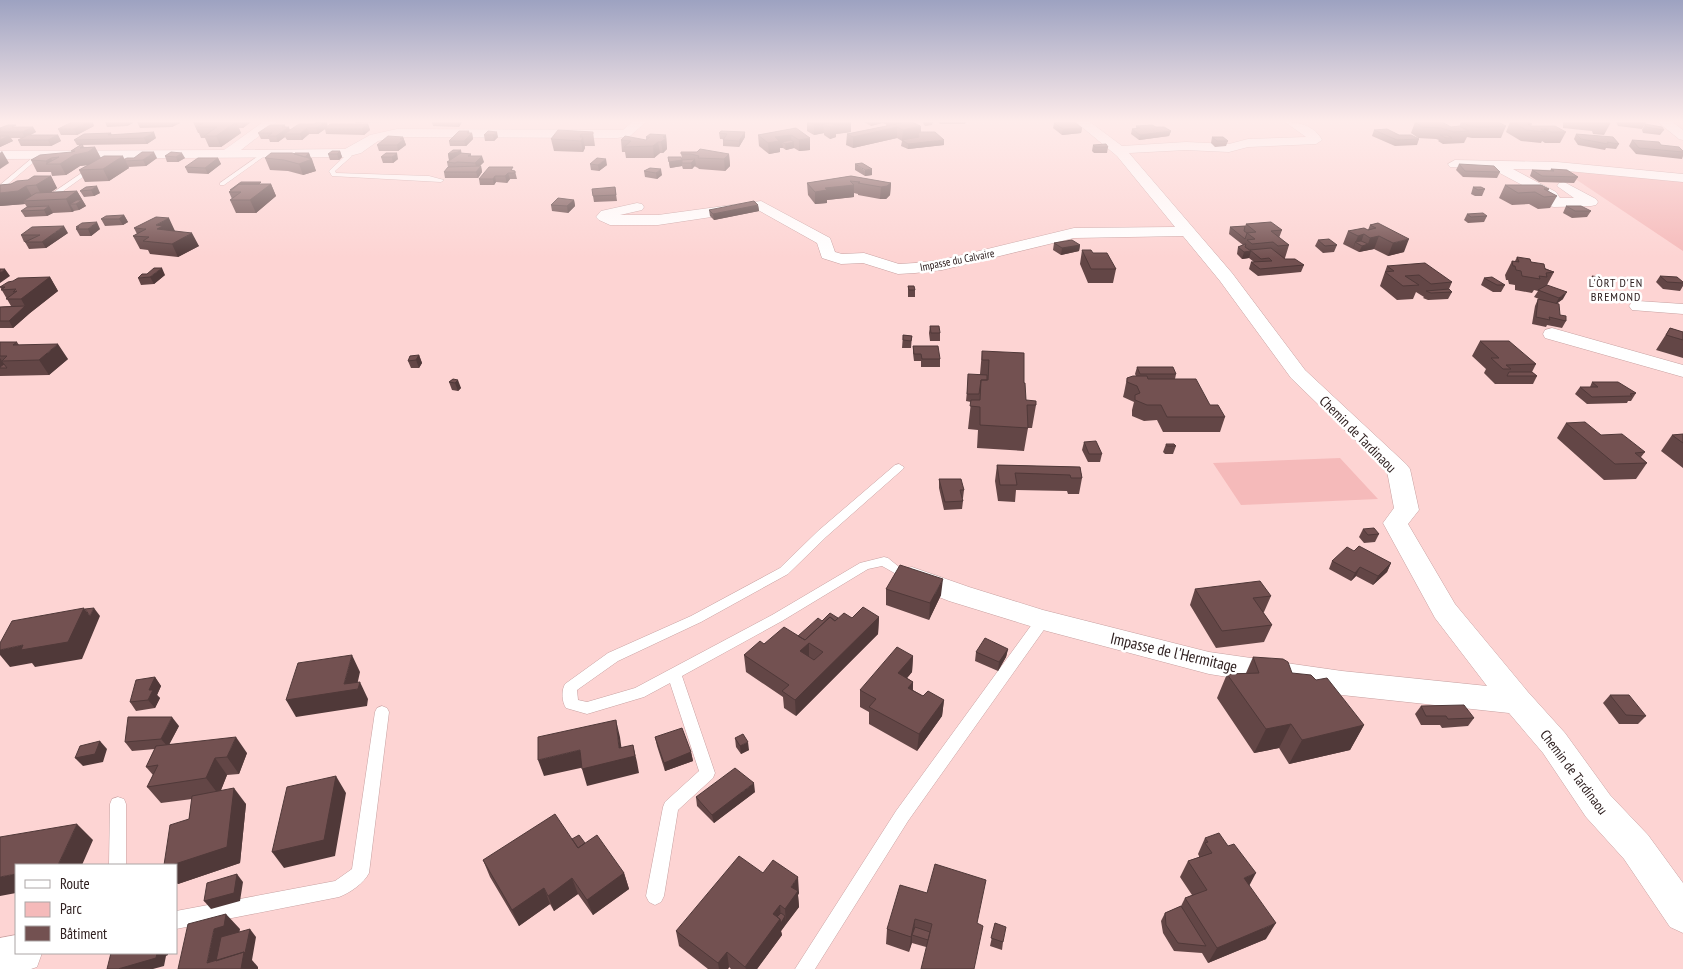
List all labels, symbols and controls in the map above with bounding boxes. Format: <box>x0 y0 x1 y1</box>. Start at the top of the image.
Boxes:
street label: Impasse du Calvaire <box>919 246 996 274</box>
district label: L'ÒRT D'EN BREMOND <box>1589 275 1643 304</box>
street label: Chemin de Tardinaou <box>1316 392 1400 476</box>
street label: Impasse de l'Hermitage <box>1109 628 1239 676</box>
street label: Chemin de Tardinaou <box>1536 726 1612 818</box>
legend <box>15 864 178 954</box>
text: Route <box>60 874 90 893</box>
text: Parc <box>60 899 82 918</box>
text: Bâtiment <box>60 924 107 943</box>

